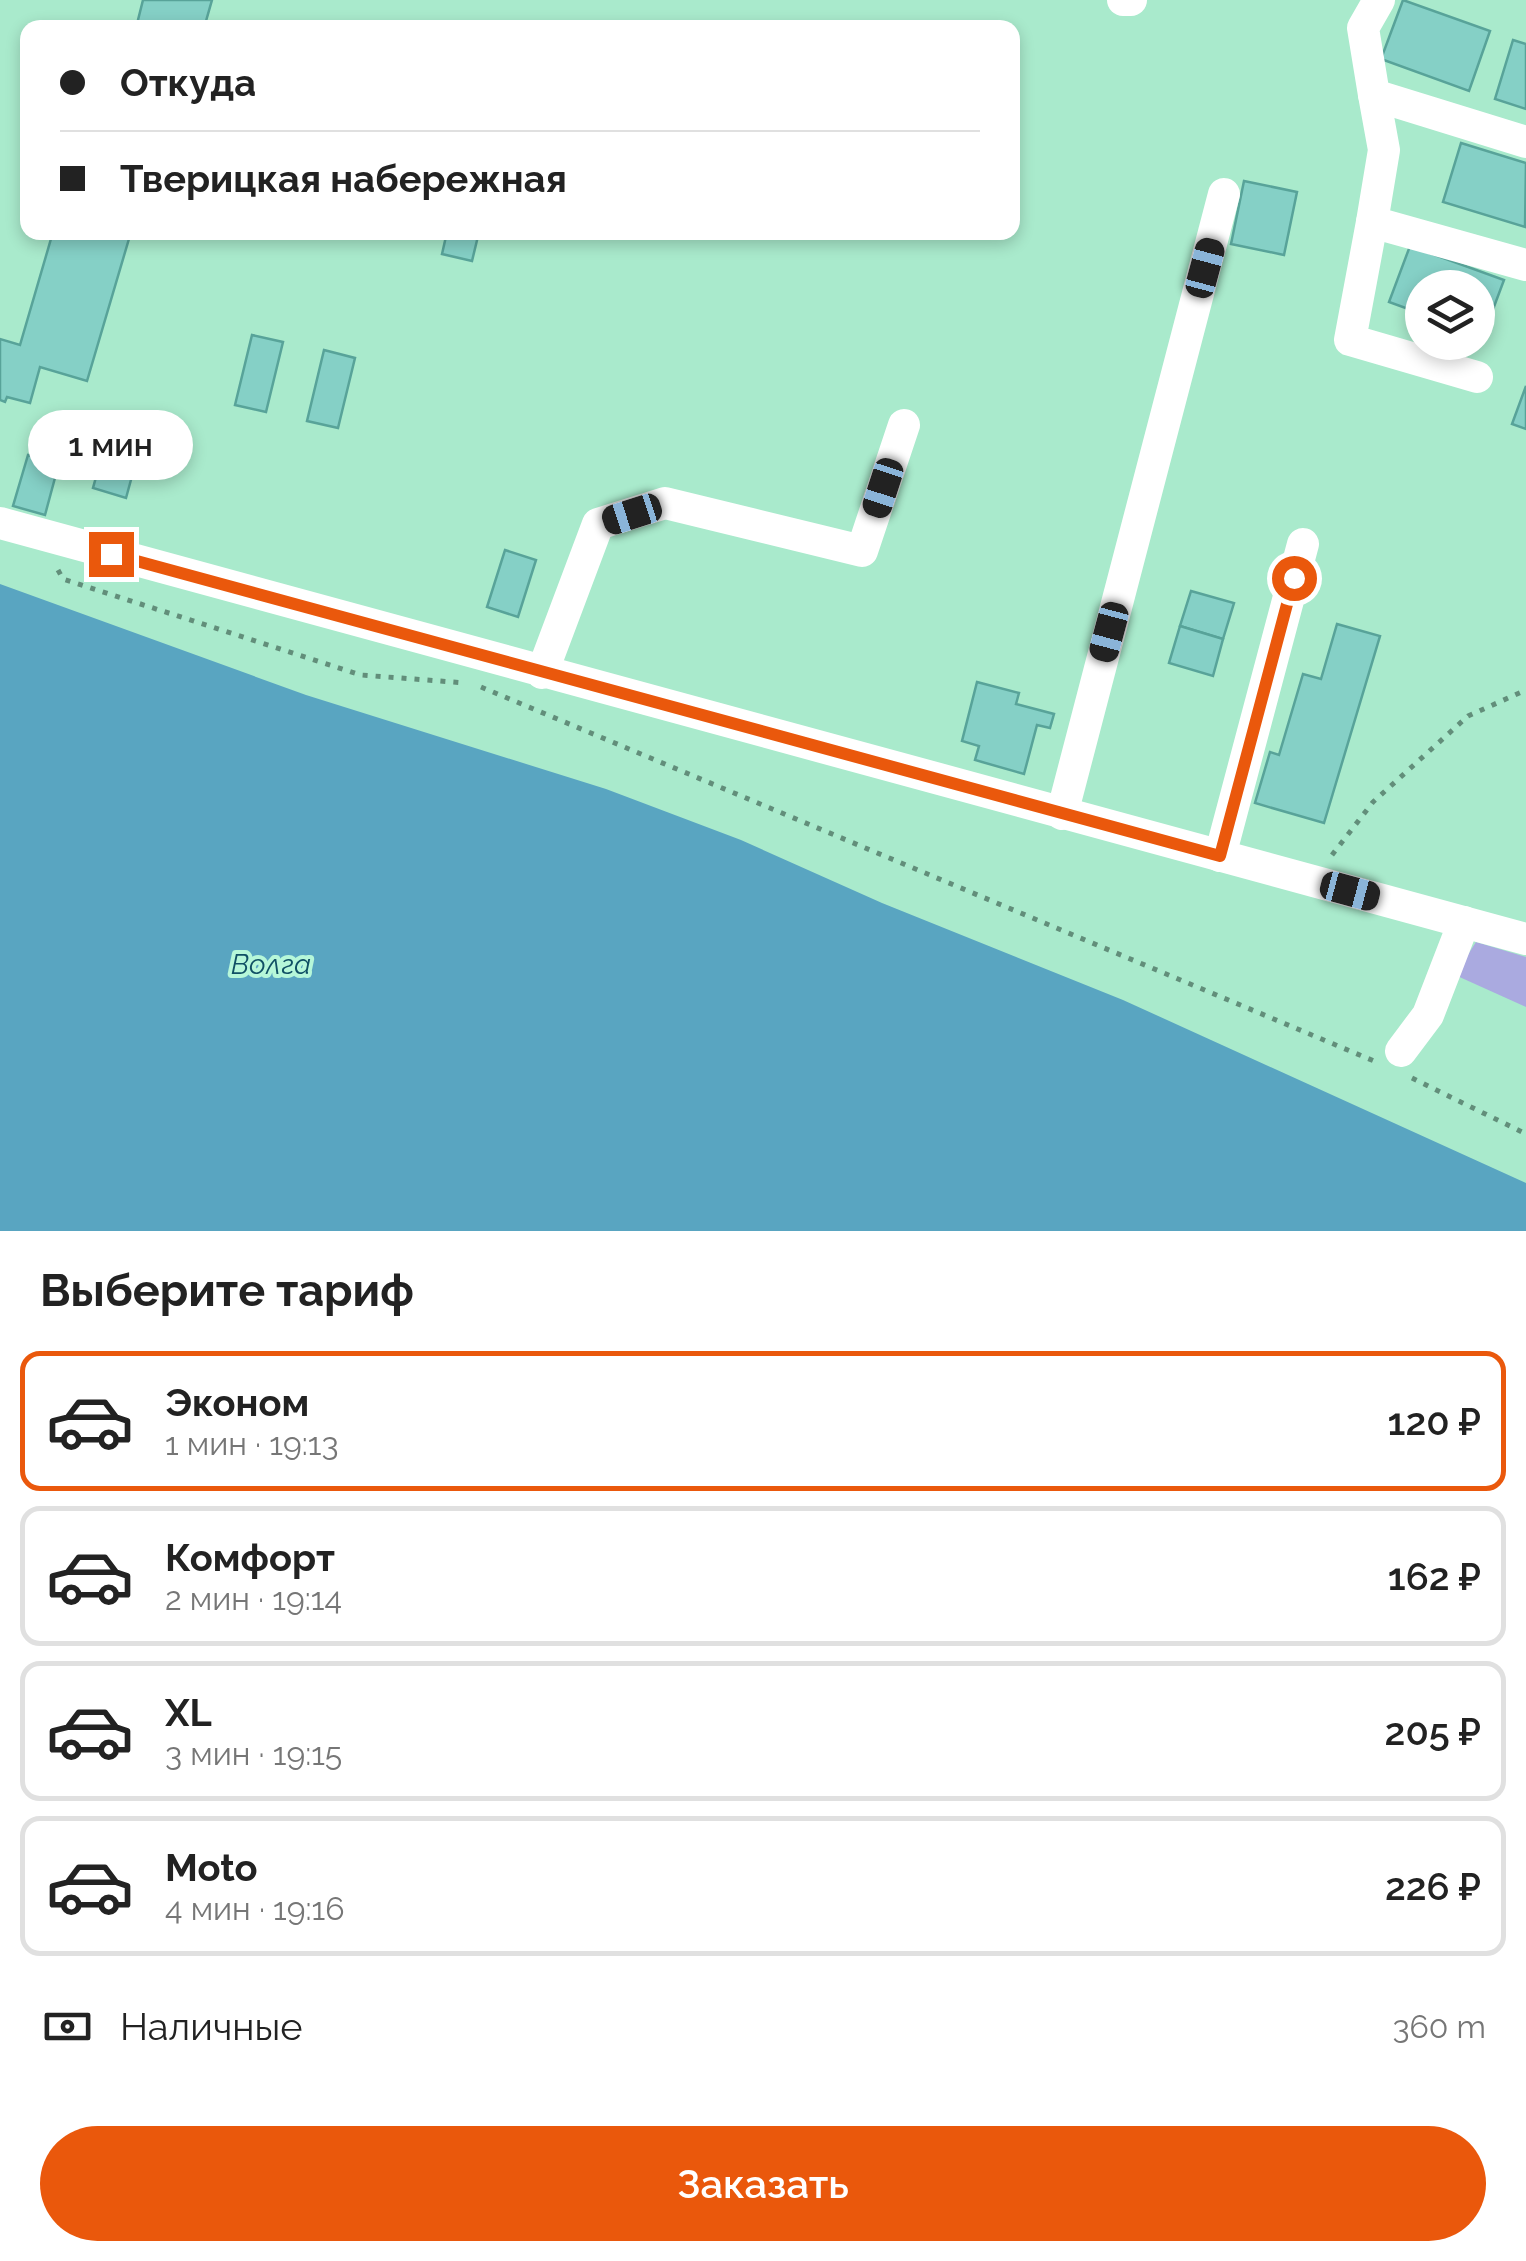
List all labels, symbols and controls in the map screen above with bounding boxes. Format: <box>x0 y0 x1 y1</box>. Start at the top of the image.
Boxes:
text: Откуда <box>120 60 256 105</box>
text: Тверицкая набережная <box>120 156 567 201</box>
car <box>1183 235 1227 301</box>
map controls <box>1405 270 1495 360</box>
button: layers <box>1405 270 1495 360</box>
callout: 1 мин <box>28 409 194 479</box>
text: 1 мин <box>68 426 153 463</box>
car <box>859 455 907 521</box>
car <box>599 490 665 538</box>
route end <box>89 532 134 577</box>
route start <box>1272 556 1317 601</box>
car <box>1087 599 1131 665</box>
car <box>1317 869 1383 913</box>
water label: Волга <box>231 948 311 981</box>
text: Выберите тариф <box>40 1264 414 1317</box>
icon: car <box>45 1376 135 1466</box>
text: Эконом <box>165 1380 309 1425</box>
text: 120 ₽ <box>1388 1399 1481 1444</box>
text: 1 мин · 19:13 <box>165 1425 339 1462</box>
icon: car <box>45 1531 135 1621</box>
text: Комфорт <box>165 1535 335 1580</box>
text: 162 ₽ <box>1388 1554 1481 1599</box>
text: 2 мин · 19:14 <box>165 1580 342 1617</box>
icon: car <box>45 1686 135 1776</box>
text: XL <box>165 1690 212 1735</box>
text: 205 ₽ <box>1385 1709 1481 1754</box>
text: 3 мин · 19:15 <box>165 1735 342 1772</box>
icon: car <box>45 1841 135 1931</box>
text: Moto <box>165 1845 258 1890</box>
text: 226 ₽ <box>1385 1864 1481 1909</box>
text: 4 мин · 19:16 <box>165 1890 345 1927</box>
icon: cash <box>40 1999 95 2054</box>
text: Наличные <box>120 2004 303 2049</box>
text: 360 m <box>1392 2008 1486 2045</box>
button: Заказать <box>40 2126 1486 2241</box>

